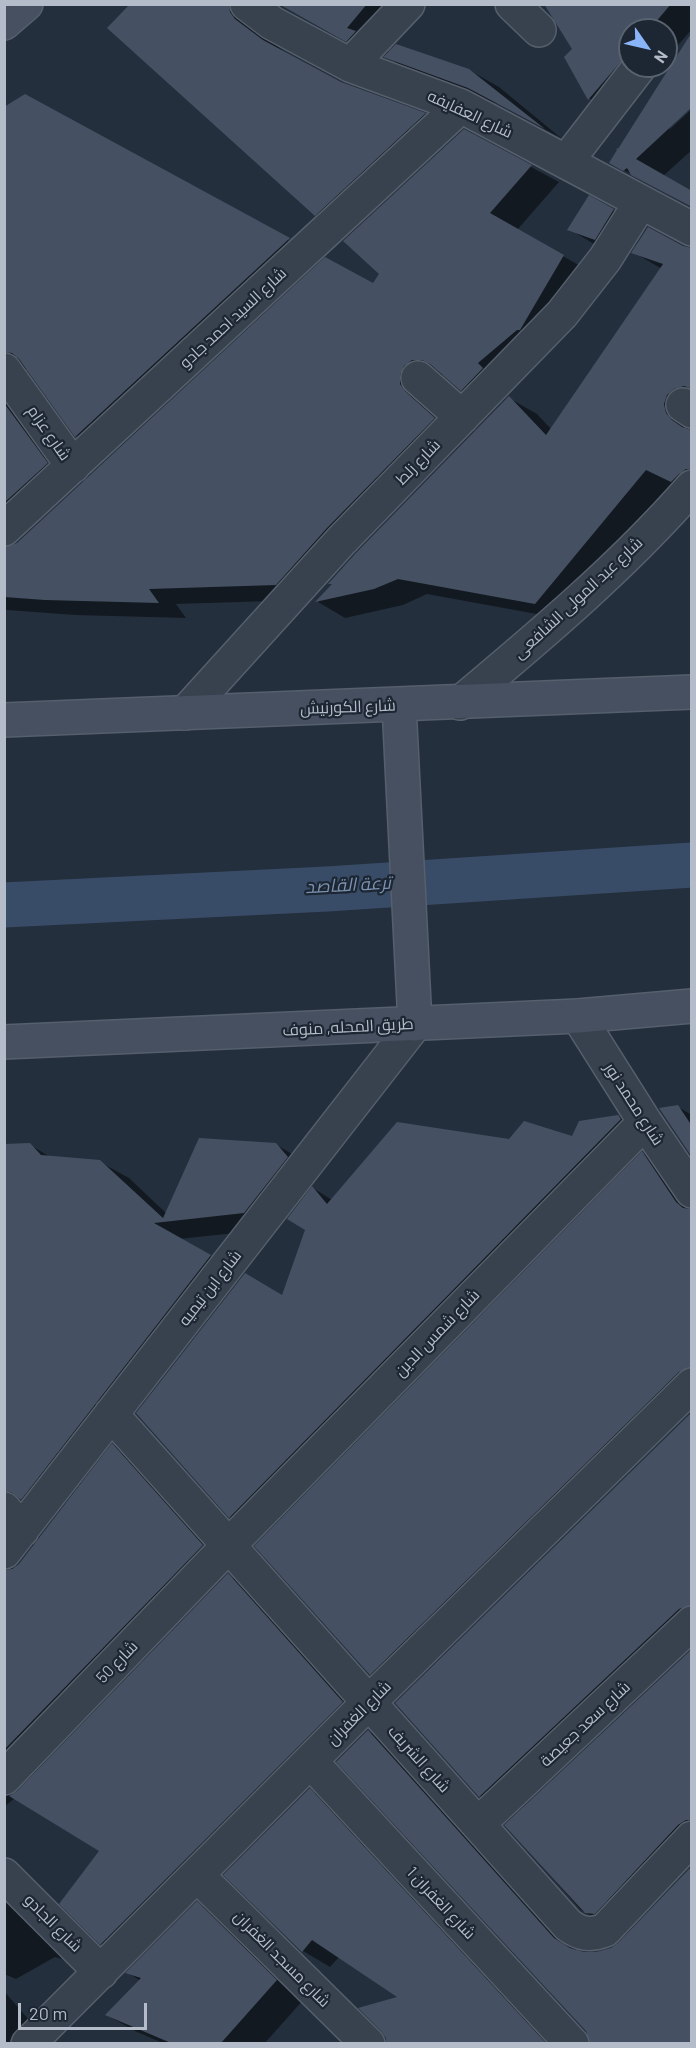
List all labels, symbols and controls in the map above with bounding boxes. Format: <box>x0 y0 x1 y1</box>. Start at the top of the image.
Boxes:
north arrow <box>618 18 678 78</box>
text: N <box>651 47 673 67</box>
street label: شارع العفايفه <box>424 86 516 142</box>
street label: شارع السيد احمد جادو <box>176 264 290 372</box>
street label: شارع عزام <box>23 402 75 464</box>
street label: شارع زلط <box>392 435 444 489</box>
street label: شارع عبد المولى الشافعى <box>509 533 647 663</box>
street label: شارع الكورنيش <box>300 696 396 718</box>
water label: ترعة القاصد <box>305 872 391 898</box>
street label: طريق المحله, منوف <box>282 1014 414 1040</box>
street label: شارع محمد نور <box>600 1059 668 1149</box>
street label: شارع ابن تيميه <box>174 1246 246 1330</box>
street label: شارع شمس الدين <box>390 1285 484 1381</box>
street label: شارع 50 <box>92 1637 142 1687</box>
street label: شارع الغفران <box>323 1677 395 1749</box>
street label: شارع سعد جعيصة <box>536 1677 634 1771</box>
street label: شارع الشريف <box>384 1722 454 1796</box>
street label: شارع الغفران 1 <box>403 1863 479 1943</box>
street label: شارع الجادو <box>20 1890 86 1956</box>
street label: شارع مسجد الغفران <box>230 1907 334 2011</box>
scale bar <box>21 1991 150 2029</box>
text: 20 m <box>29 2002 67 2024</box>

